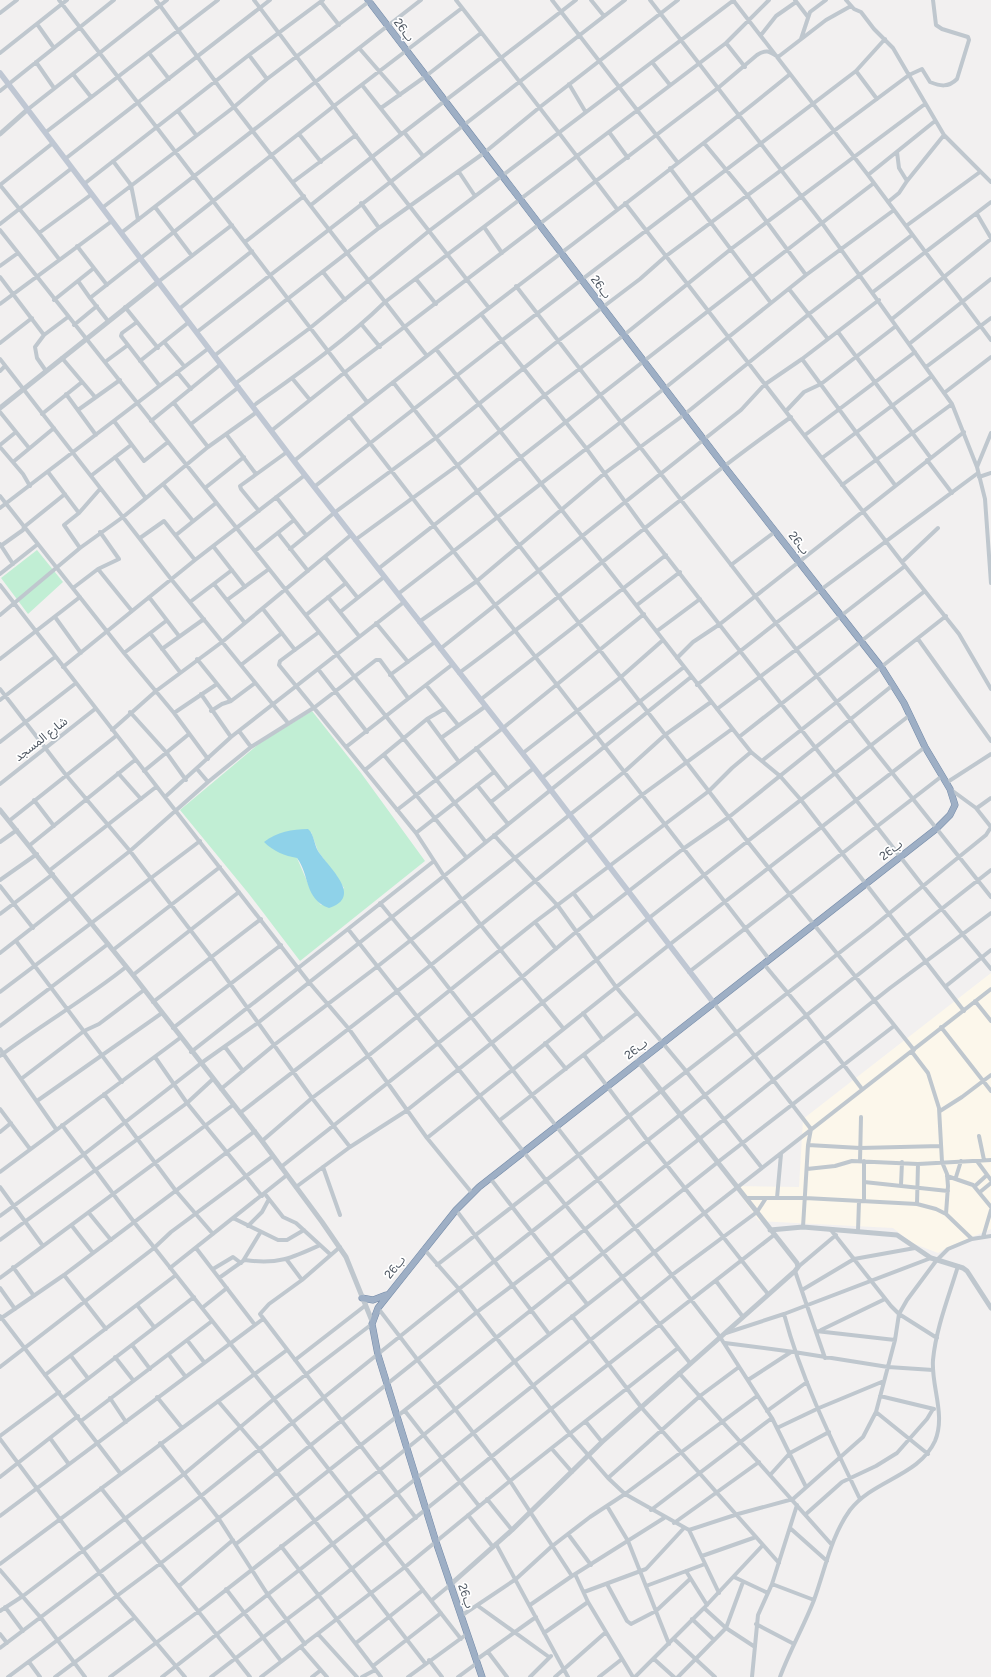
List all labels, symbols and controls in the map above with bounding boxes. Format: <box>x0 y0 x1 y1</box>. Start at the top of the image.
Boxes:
street label: 26ب <box>391 16 417 45</box>
street label: 26ب <box>588 273 614 302</box>
street label: 26ب <box>785 529 812 558</box>
street label: شارع المسجد <box>12 714 72 766</box>
street label: 26ب <box>877 837 906 864</box>
street label: 26ب <box>622 1036 651 1063</box>
street label: 26ب <box>382 1253 409 1281</box>
street label: 26ب <box>455 1582 477 1610</box>

